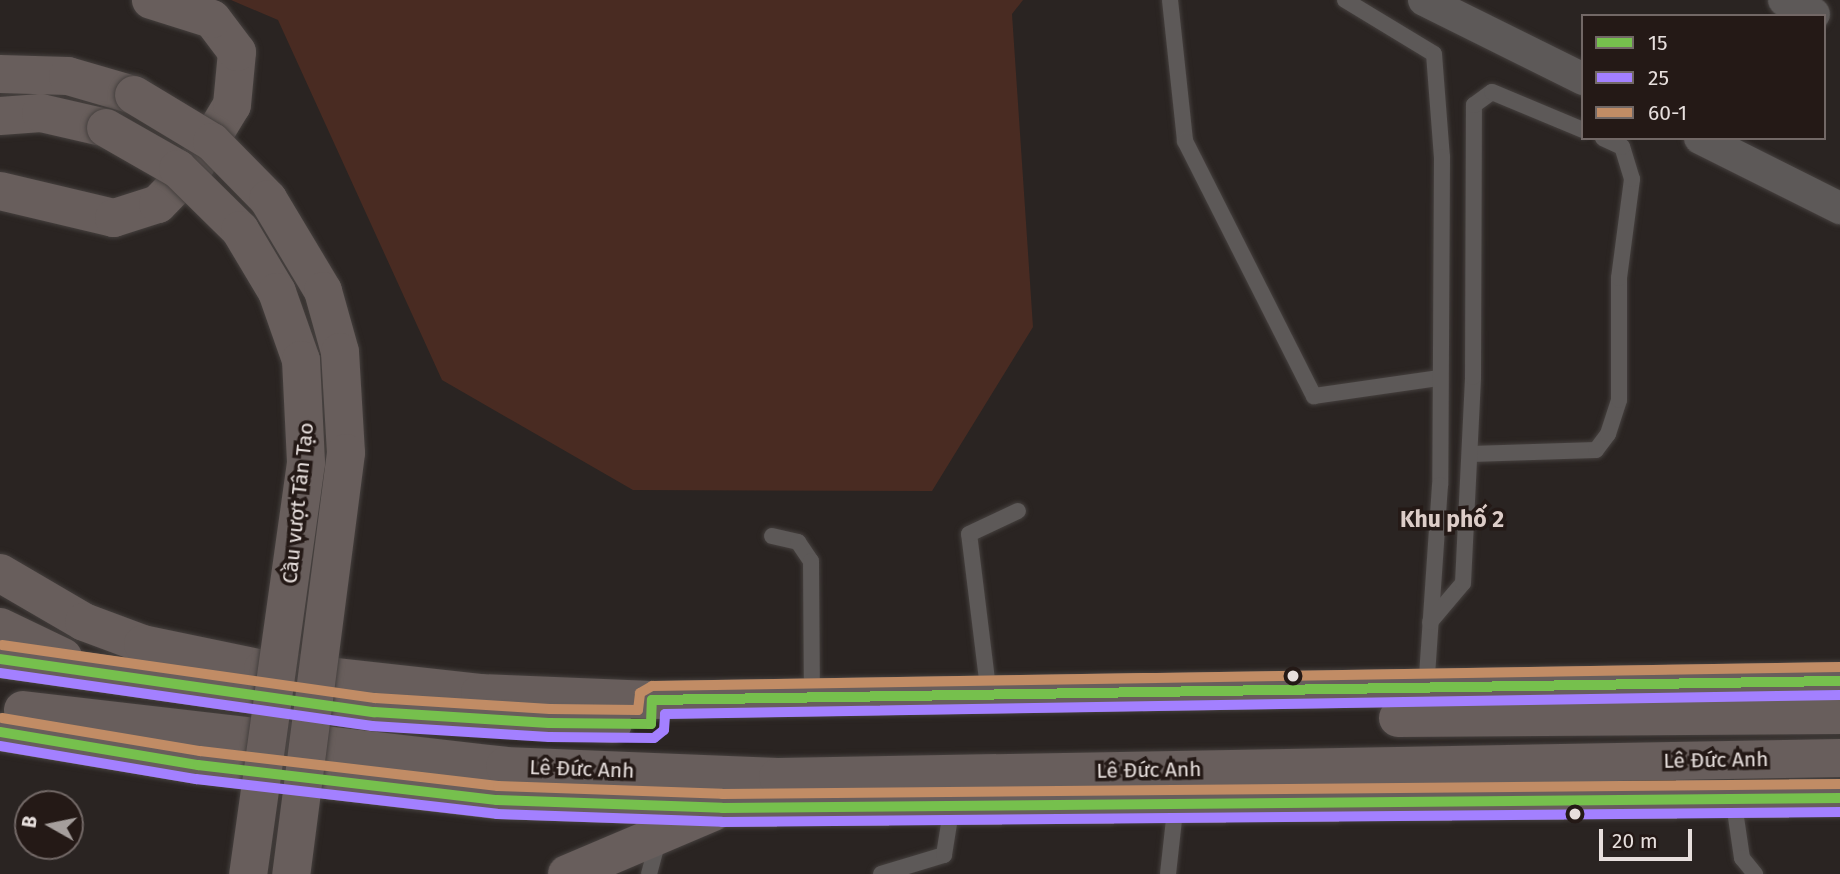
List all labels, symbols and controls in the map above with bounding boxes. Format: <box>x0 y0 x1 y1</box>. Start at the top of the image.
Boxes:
legend <box>1581 14 1826 140</box>
text: 15 <box>1648 30 1668 56</box>
text: 25 <box>1648 65 1669 91</box>
text: 60-1 <box>1648 100 1687 126</box>
street label: Cầu vượt Tân Tạo <box>277 421 319 585</box>
district label: Khu phố 2 <box>1400 505 1504 533</box>
unlabelled marker <box>1286 669 1300 683</box>
street label: Lê Đức Anh <box>1663 746 1769 774</box>
street label: Lê Đức Anh <box>529 755 635 783</box>
street label: Lê Đức Anh <box>1096 756 1202 784</box>
north arrow <box>14 790 84 860</box>
unlabelled marker <box>1568 807 1582 821</box>
text: B <box>17 814 42 830</box>
scale bar <box>1602 814 1695 858</box>
text: 20 m <box>1612 828 1658 854</box>

